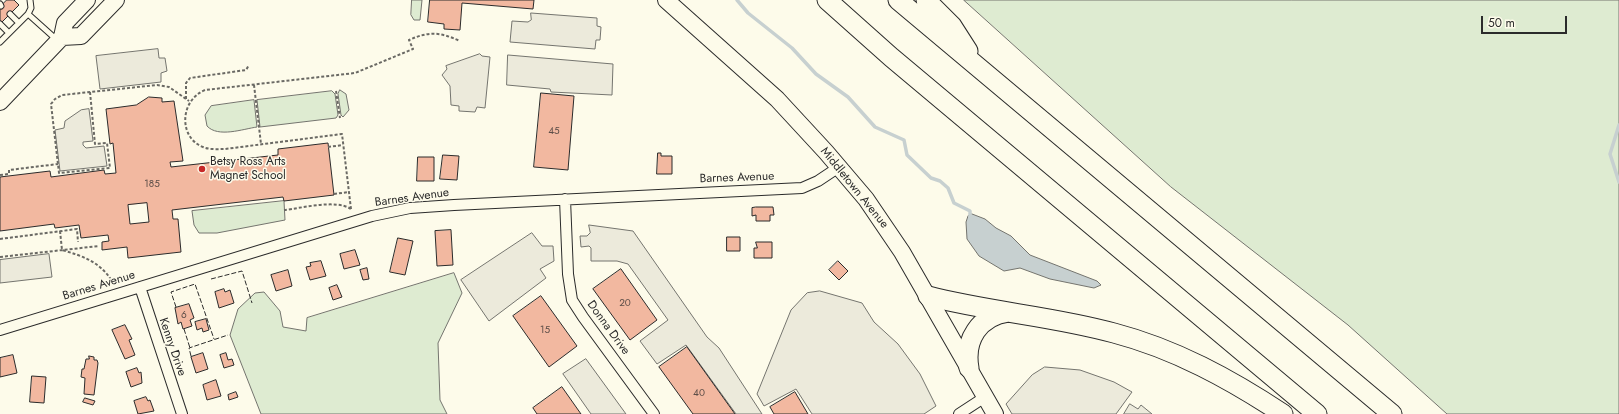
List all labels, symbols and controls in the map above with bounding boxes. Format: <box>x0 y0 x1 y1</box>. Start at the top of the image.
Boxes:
scale bar <box>1483 8 1569 34</box>
text: 50 m <box>1488 14 1515 32</box>
house number: 45 <box>548 126 560 138</box>
street label: Middletown Avenue <box>817 145 891 231</box>
place label: Betsy Ross Arts Magnet School <box>210 155 286 183</box>
marker: Betsy Ross Arts Magnet School <box>197 164 207 174</box>
street label: Barnes Avenue <box>699 169 775 187</box>
house number: 185 <box>144 179 160 191</box>
street label: Barnes Avenue <box>374 186 450 210</box>
street label: Barnes Avenue <box>61 268 137 304</box>
street label: Donna Drive <box>584 298 632 358</box>
house number: 20 <box>619 298 631 310</box>
house number: 6 <box>181 310 187 322</box>
street label: Kenny Drive <box>155 316 189 378</box>
house number: 15 <box>540 325 550 337</box>
house number: 40 <box>693 388 705 400</box>

